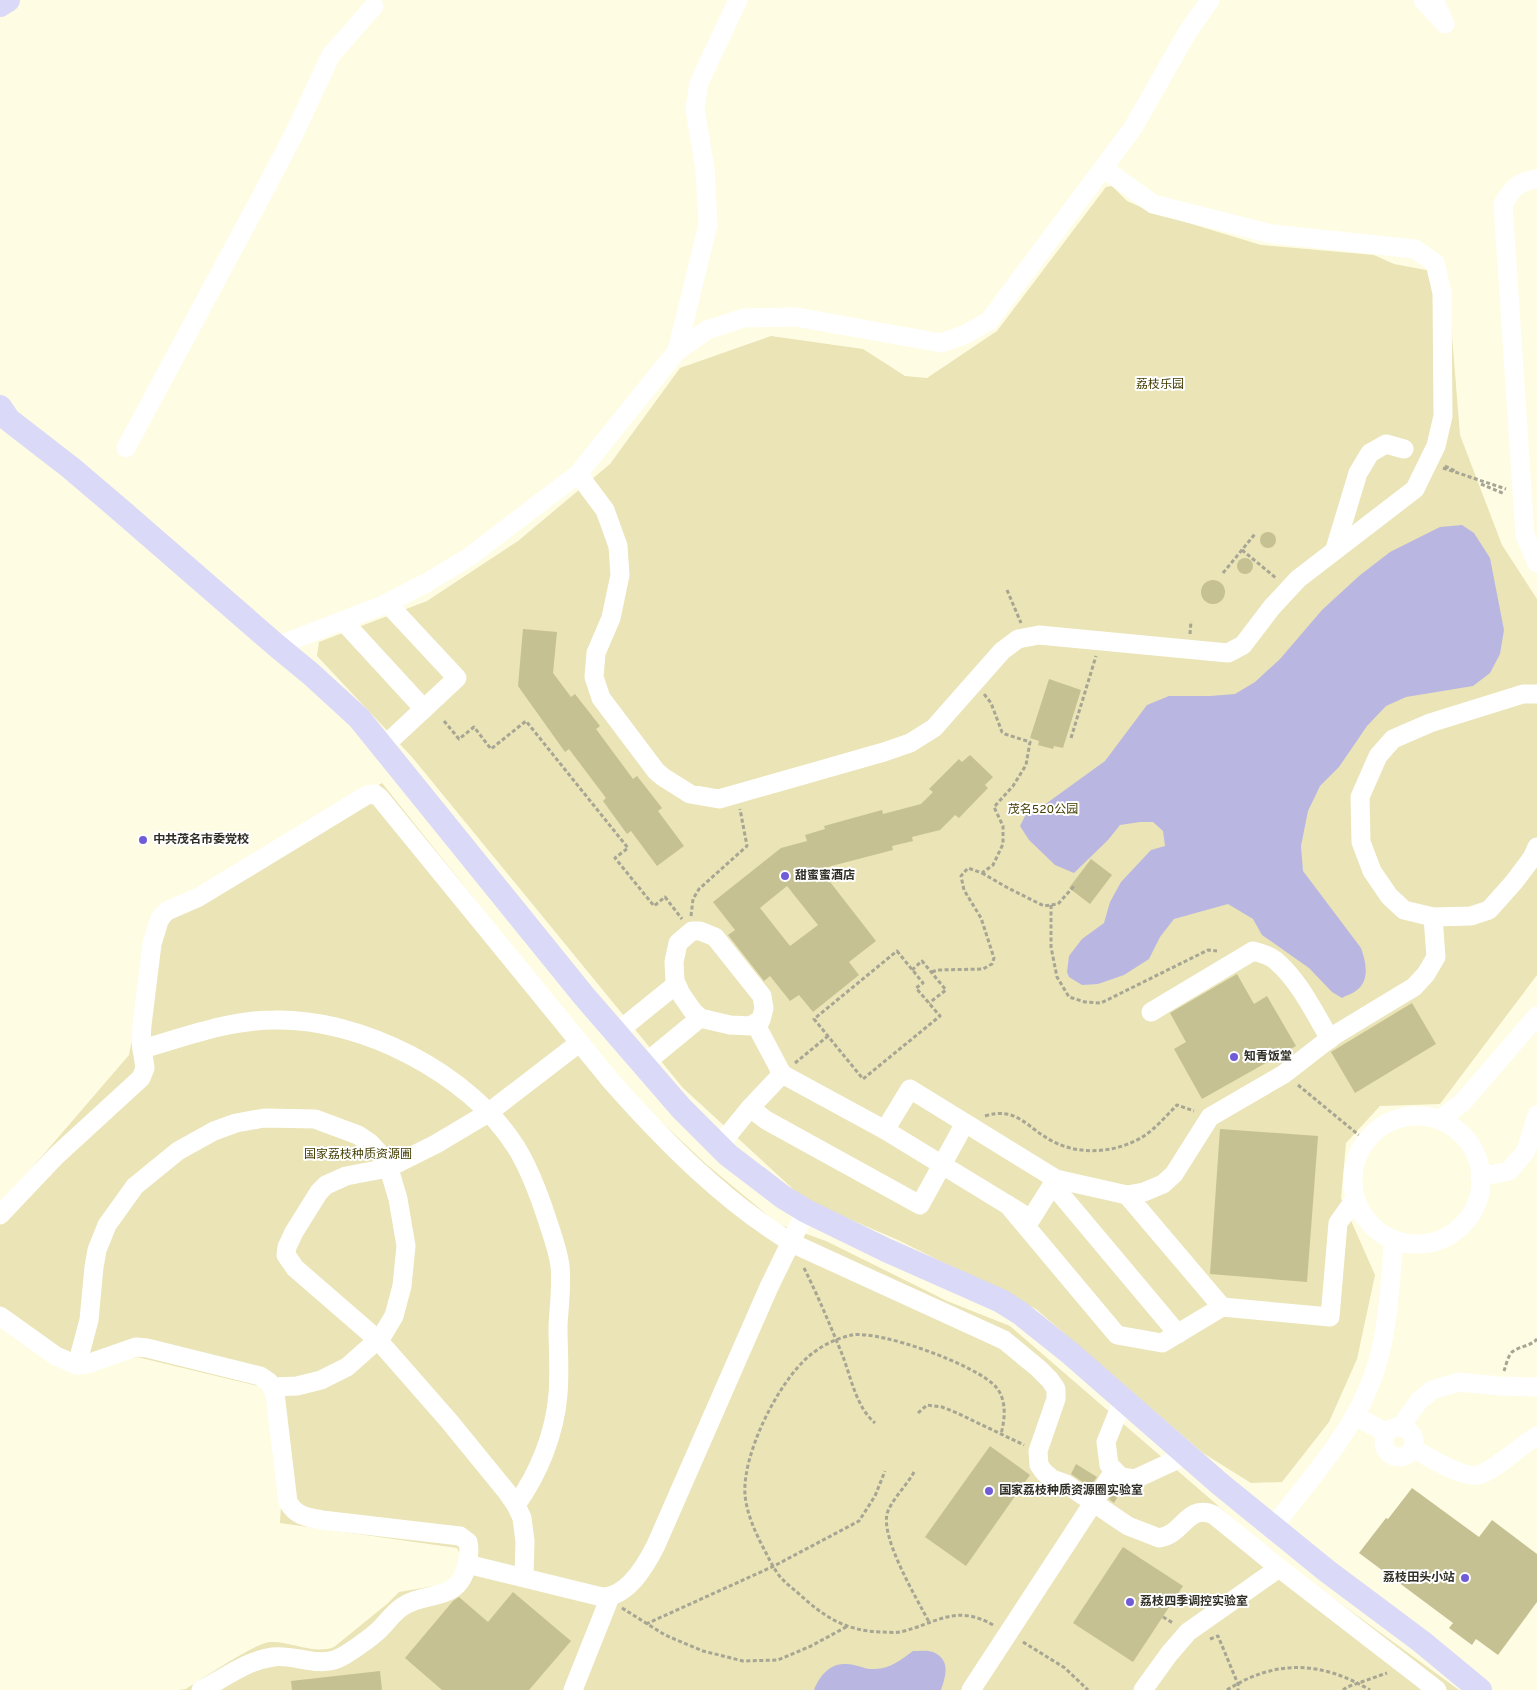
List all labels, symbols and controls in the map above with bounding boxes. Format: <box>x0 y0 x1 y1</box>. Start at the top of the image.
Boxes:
park label: 荔枝乐园 <box>1136 377 1184 393</box>
park label: 茂名520公园 <box>1008 802 1078 818</box>
place label: 中共茂名市委党校 <box>153 832 249 848</box>
marker: 中共茂名市委党校 <box>137 834 149 846</box>
place label: 甜蜜蜜酒店 <box>795 868 855 884</box>
marker: 甜蜜蜜酒店 <box>779 870 791 882</box>
place label: 知青饭堂 <box>1244 1049 1292 1065</box>
marker: 知青饭堂 <box>1228 1051 1240 1063</box>
park label: 国家荔枝种质资源圃 <box>304 1147 412 1163</box>
place label: 国家荔枝种质资源圈实验室 <box>999 1483 1143 1499</box>
marker: 国家荔枝种质资源圈实验室 <box>983 1485 995 1497</box>
place label: 荔枝田头小站 <box>1383 1570 1455 1586</box>
marker: 荔枝田头小站 <box>1459 1572 1471 1584</box>
place label: 荔枝四季调控实验室 <box>1140 1594 1248 1610</box>
marker: 荔枝四季调控实验室 <box>1124 1596 1136 1608</box>

